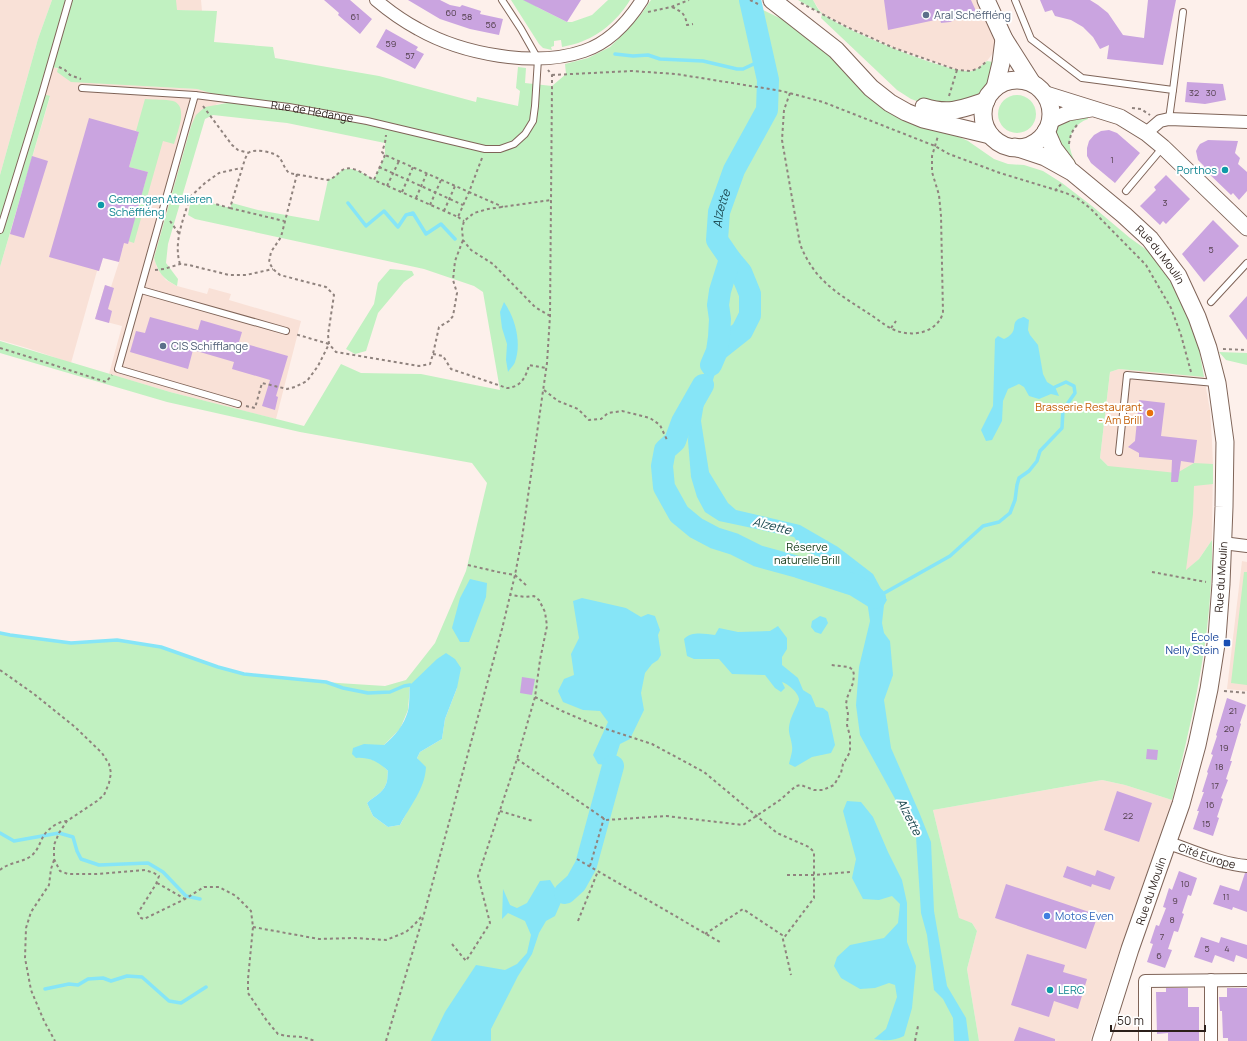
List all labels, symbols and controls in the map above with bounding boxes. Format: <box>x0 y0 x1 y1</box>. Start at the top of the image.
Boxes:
house number: 60 <box>445 6 457 19</box>
place label: Aral Schëffléng <box>934 7 1011 22</box>
house number: 61 <box>351 10 359 23</box>
house number: 58 <box>462 10 472 23</box>
marker: Aral Schëffléng <box>921 10 931 20</box>
house number: 56 <box>486 18 497 31</box>
house number: 59 <box>386 37 396 50</box>
house number: 57 <box>405 49 415 62</box>
house number: 32 <box>1189 86 1199 99</box>
house number: 30 <box>1206 86 1216 99</box>
street label: Rue de Hédange <box>270 97 355 126</box>
house number: 1 <box>1110 153 1114 166</box>
place label: Porthos <box>1177 162 1217 177</box>
marker: Porthos <box>1220 165 1230 175</box>
water label: Alzette <box>709 186 735 228</box>
place label: Gemengen Atelieren Schëffléng <box>109 191 212 219</box>
house number: 3 <box>1163 196 1168 209</box>
marker: Gemengen Atelieren Schëffléng <box>96 200 106 210</box>
street label: Rue du Moulin <box>1133 222 1189 286</box>
house number: 5 <box>1208 243 1214 256</box>
place label: CIS Schifflange <box>171 338 249 353</box>
marker: CIS Schifflange <box>158 341 168 351</box>
place label: Brasserie Restaurant - Am Brill <box>1035 399 1142 427</box>
marker: Brasserie Restaurant - Am Brill <box>1145 408 1155 418</box>
water label: Alzette <box>751 513 794 539</box>
park label: Réserve naturelle Brill <box>774 539 840 567</box>
street label: Rue du Moulin <box>1211 541 1230 613</box>
place label: École Nelly Stein <box>1165 629 1220 657</box>
marker: École Nelly Stein <box>1222 638 1232 648</box>
house number: 21 <box>1229 704 1237 717</box>
house number: 20 <box>1224 722 1234 735</box>
house number: 19 <box>1219 741 1229 754</box>
house number: 18 <box>1215 760 1223 773</box>
house number: 17 <box>1211 779 1219 792</box>
water label: Alzette <box>893 795 926 839</box>
house number: 16 <box>1205 798 1215 811</box>
house number: 22 <box>1123 809 1133 822</box>
house number: 15 <box>1202 817 1210 830</box>
street label: Cité Europe <box>1176 839 1238 872</box>
street label: Rue du Moulin <box>1132 855 1169 927</box>
house number: 10 <box>1181 877 1190 890</box>
house number: 11 <box>1222 890 1230 903</box>
house number: 9 <box>1172 894 1178 907</box>
place label: Motos Even <box>1055 908 1114 923</box>
marker: Motos Even <box>1042 911 1052 921</box>
house number: 8 <box>1169 913 1175 926</box>
house number: 7 <box>1160 930 1165 943</box>
house number: 5 <box>1204 942 1210 955</box>
house number: 4 <box>1224 942 1230 955</box>
house number: 6 <box>1156 949 1162 962</box>
place label: LERC <box>1058 982 1085 997</box>
marker: LERC <box>1045 985 1055 995</box>
scale bar <box>1111 1007 1205 1033</box>
text: 50 m <box>1117 1012 1144 1029</box>

